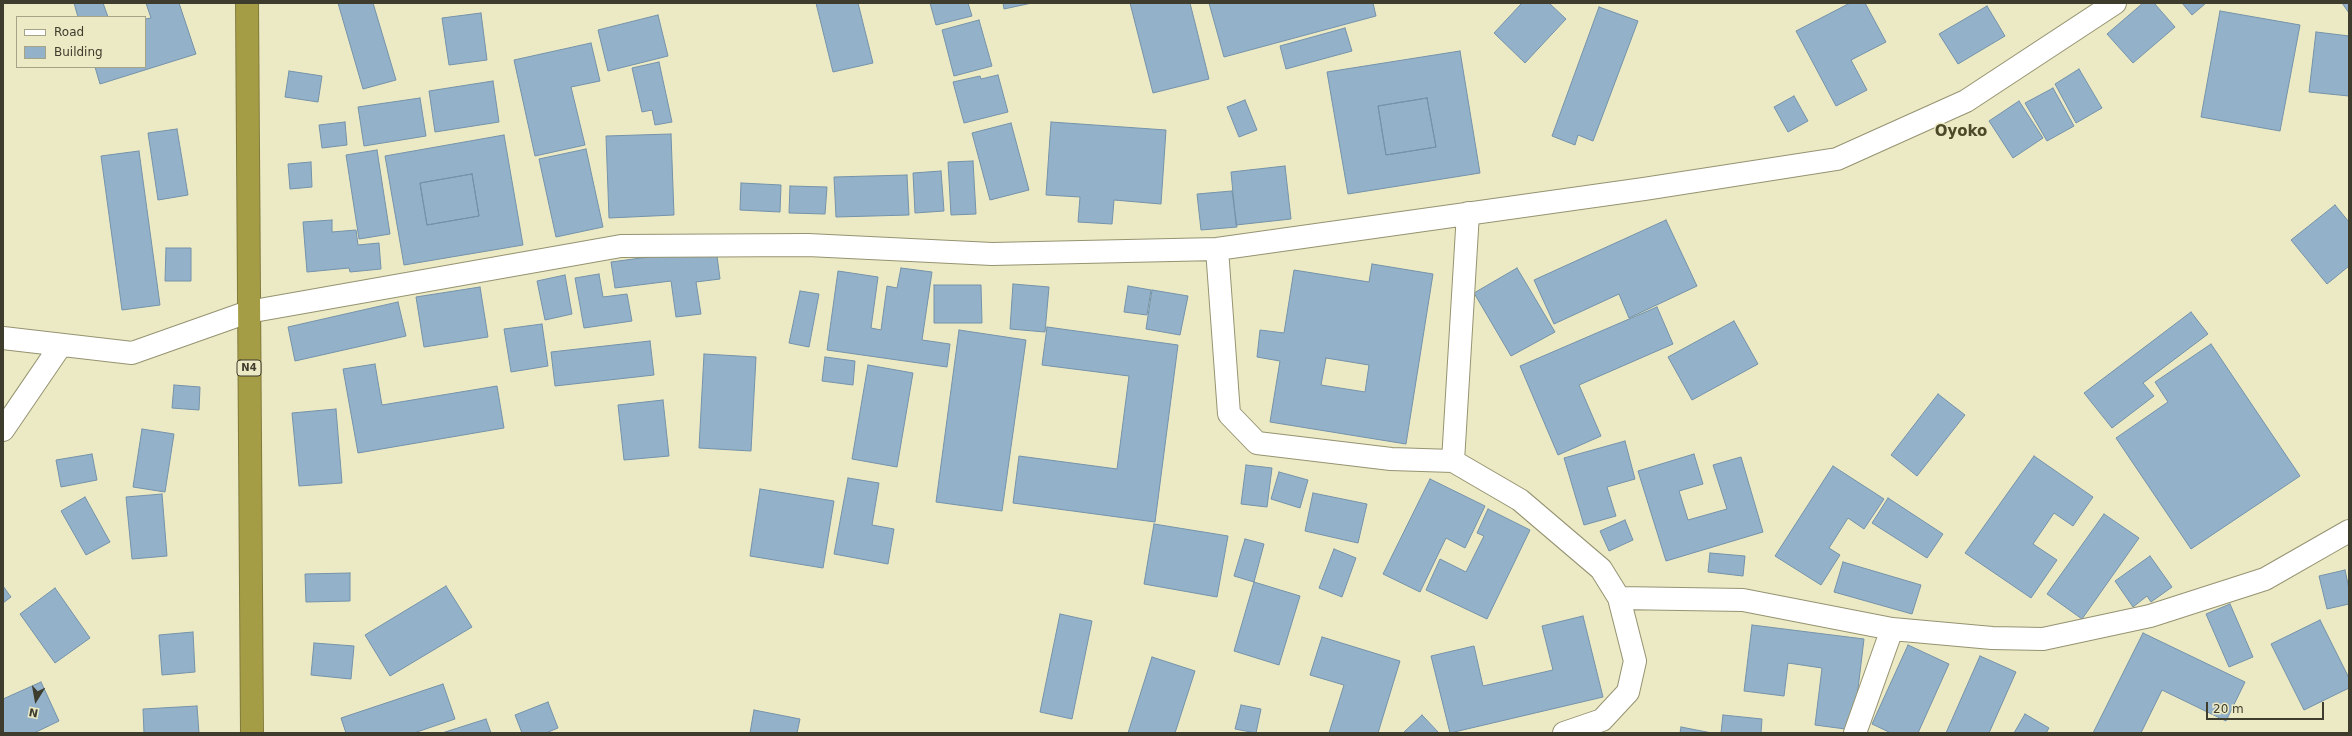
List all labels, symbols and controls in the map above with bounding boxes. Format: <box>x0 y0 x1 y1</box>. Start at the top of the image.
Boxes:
legend <box>16 16 146 68</box>
text: Road <box>54 25 84 39</box>
text: Building <box>54 45 103 59</box>
district label: Oyoko <box>1935 123 1987 141</box>
road number: N4 <box>237 360 261 376</box>
north arrow <box>16 680 56 720</box>
scale bar <box>2208 694 2326 720</box>
text: 20 m <box>2213 702 2244 716</box>
text: N <box>28 705 39 720</box>

